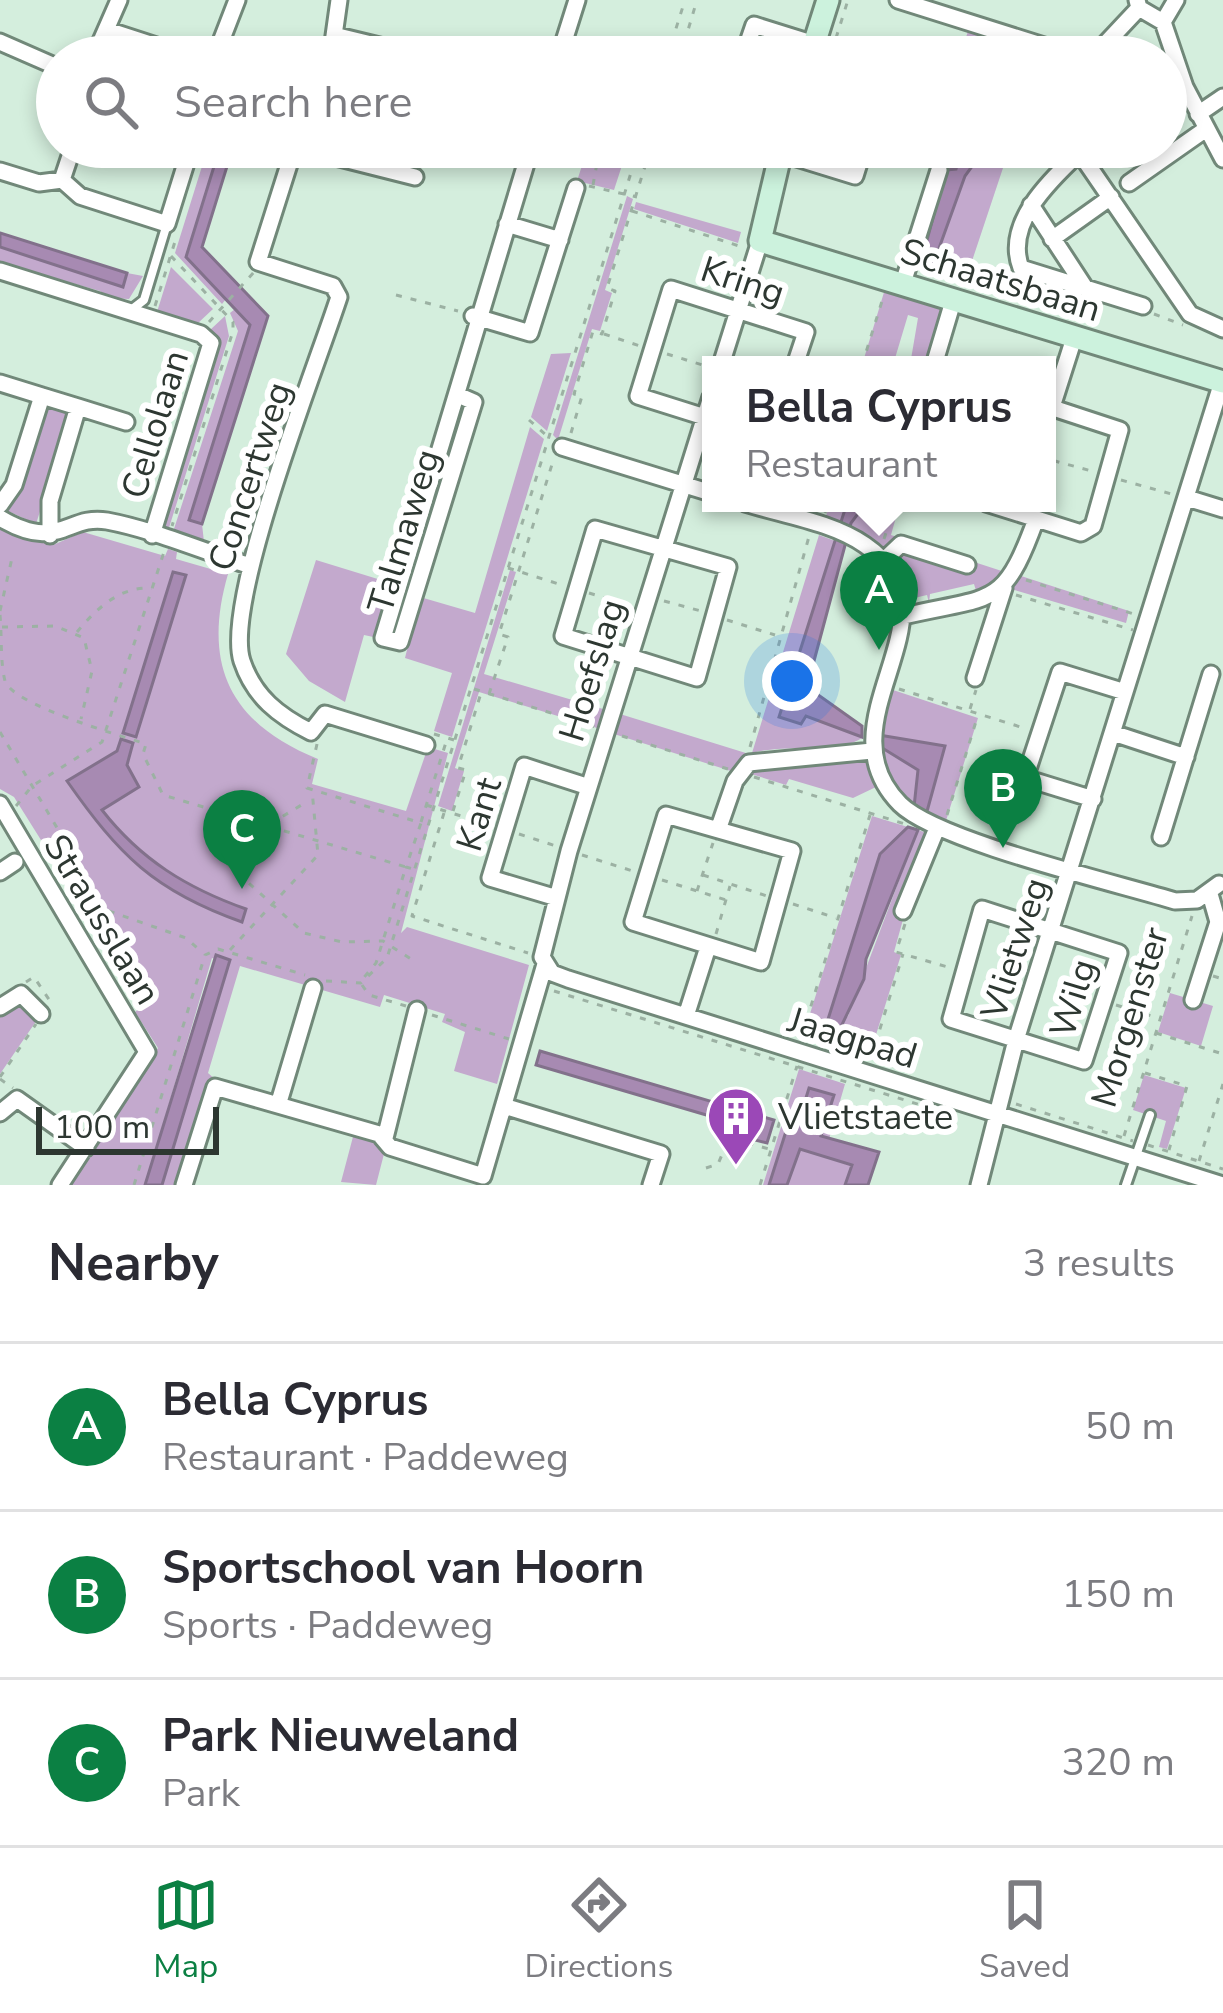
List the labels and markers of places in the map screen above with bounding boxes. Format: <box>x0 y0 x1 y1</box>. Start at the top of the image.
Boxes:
pin: A <box>840 551 918 650</box>
pin: B <box>964 749 1042 848</box>
pin: C <box>203 790 281 889</box>
building icon: Vlietstaete <box>705 1085 767 1167</box>
place label: Vlietstaete <box>777 1093 953 1142</box>

